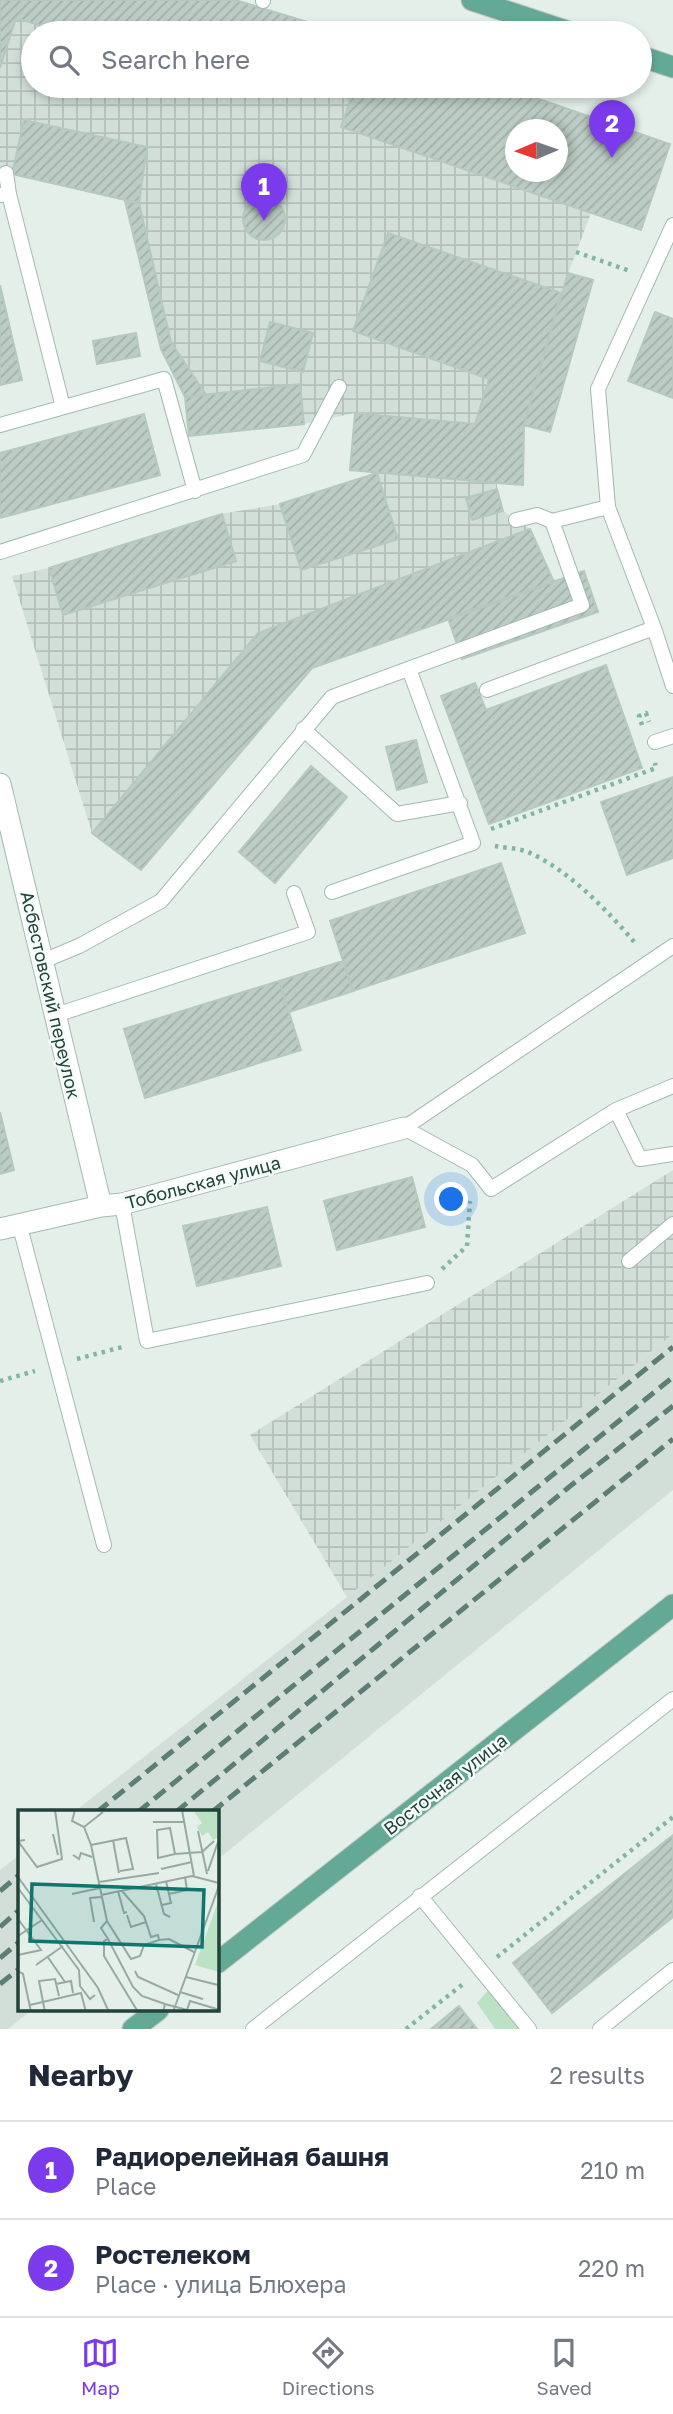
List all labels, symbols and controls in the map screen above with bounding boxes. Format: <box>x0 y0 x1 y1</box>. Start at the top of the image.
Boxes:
search box <box>21 21 652 98</box>
icon: search <box>45 41 83 79</box>
text: Search here <box>101 44 250 75</box>
pin: 2 <box>589 100 635 158</box>
north arrow <box>505 119 568 182</box>
pin: 1 <box>241 163 287 221</box>
street label: Асбестовский переулок <box>16 889 86 1101</box>
street label: Тобольская улица <box>123 1151 283 1213</box>
your location <box>434 1182 468 1216</box>
street label: Восточная улица <box>379 1729 511 1839</box>
inset map <box>18 1810 219 2011</box>
text: Nearby <box>28 2057 133 2093</box>
text: 2 results <box>549 2061 645 2089</box>
text: Радиорелейная башня <box>95 2141 389 2172</box>
text: 1 <box>45 2156 57 2184</box>
text: 210 m <box>580 2156 645 2184</box>
text: Place <box>95 2172 156 2200</box>
text: Ростелеком <box>95 2239 251 2270</box>
text: 2 <box>44 2254 58 2282</box>
text: 220 m <box>578 2254 645 2282</box>
text: Place · улица Блюхера <box>95 2270 346 2298</box>
tab: Map <box>81 2334 120 2399</box>
tab: Directions <box>282 2334 375 2399</box>
tab: Saved <box>537 2334 592 2399</box>

